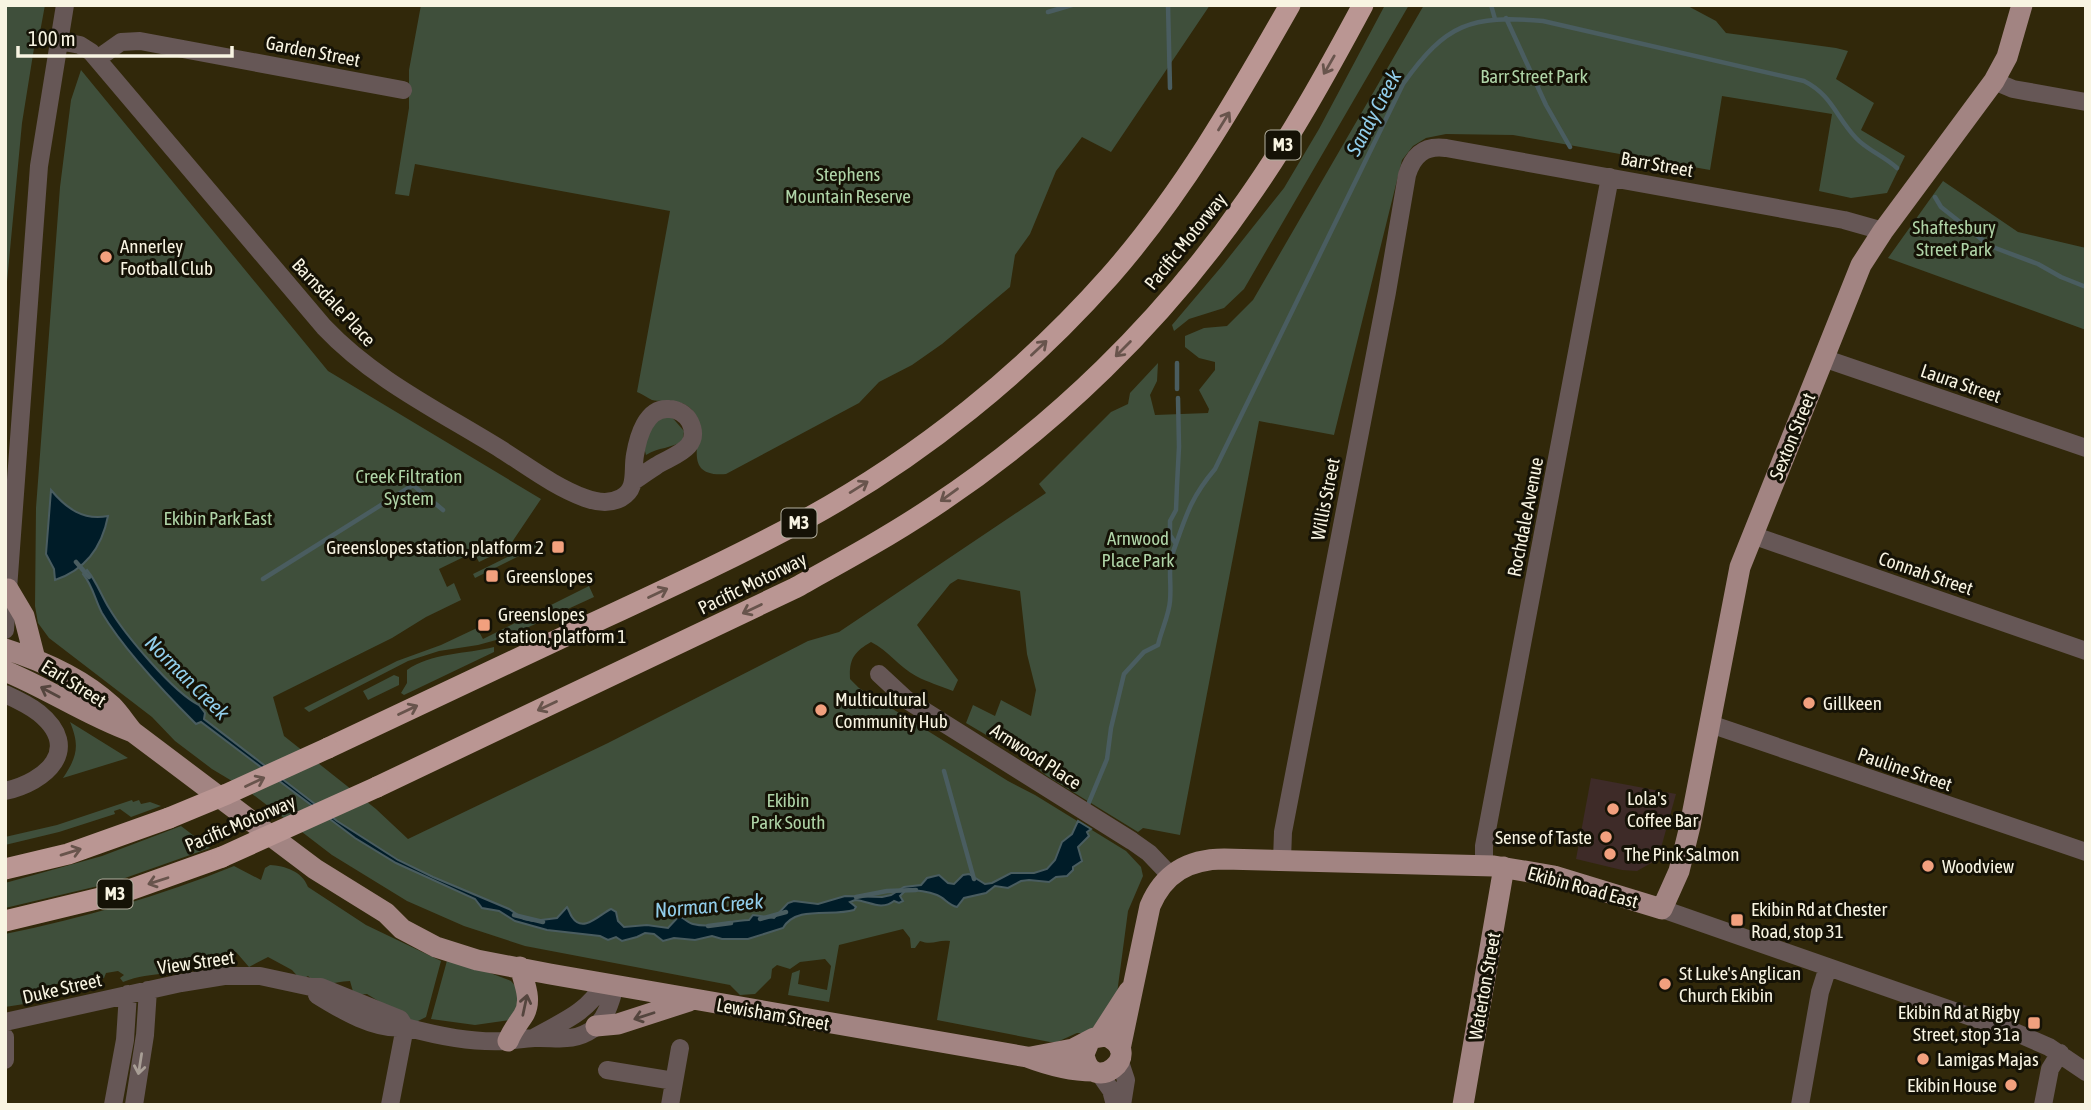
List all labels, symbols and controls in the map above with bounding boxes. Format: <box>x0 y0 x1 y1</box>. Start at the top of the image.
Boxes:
scale bar <box>18 14 231 58</box>
text: 100 m <box>28 26 76 50</box>
street label: Garden Street <box>264 31 362 71</box>
one-way arrow <box>1322 54 1336 74</box>
water label: Sandy Creek <box>1340 65 1406 160</box>
park label: Barr Street Park <box>1480 65 1588 87</box>
one-way arrow <box>1217 111 1231 131</box>
road number: M3 <box>1266 130 1300 160</box>
street label: Barr Street <box>1619 147 1695 181</box>
park label: Stephens Mountain Reserve <box>785 163 911 207</box>
street label: Pacific Motorway <box>1139 188 1231 294</box>
park label: Shaftesbury Street Park <box>1912 216 1996 260</box>
place label: Annerley Football Club <box>120 235 213 279</box>
marker: Annerley Football Club <box>98 249 114 265</box>
street label: Barnsdale Place <box>288 253 380 351</box>
one-way arrow <box>1030 340 1047 357</box>
one-way arrow <box>1114 340 1131 357</box>
street label: Laura Street <box>1918 359 2004 407</box>
street label: Sexton Street <box>1765 389 1819 483</box>
street label: Rochdale Avenue <box>1503 455 1547 579</box>
street label: Willis Street <box>1306 456 1344 542</box>
park label: Creek Filtration System <box>356 465 462 509</box>
one-way arrow <box>849 480 869 494</box>
one-way arrow <box>940 488 959 503</box>
park label: Ekibin Park East <box>164 507 272 529</box>
road number: M3 <box>782 508 816 538</box>
park label: Arnwood Place Park <box>1101 527 1175 571</box>
place label: Greenslopes station, platform 2 <box>326 536 544 558</box>
marker: Greenslopes station, platform 2 <box>550 539 566 555</box>
street label: Pacific Motorway <box>694 547 810 619</box>
street label: Connah Street <box>1876 547 1976 599</box>
place label: Greenslopes <box>506 565 593 587</box>
marker: Greenslopes <box>484 568 500 584</box>
one-way arrow <box>647 586 668 599</box>
place label: Greenslopes station, platform 1 <box>498 603 626 647</box>
one-way arrow <box>742 603 763 616</box>
marker: Greenslopes station, platform 1 <box>476 617 492 633</box>
water label: Norman Creek <box>141 630 235 725</box>
street label: Earl Street <box>38 655 110 711</box>
one-way arrow <box>40 684 61 698</box>
place label: Multicultural Community Hub <box>835 688 948 732</box>
place label: Gillkeen <box>1823 692 1882 714</box>
marker: Gillkeen <box>1801 695 1817 711</box>
one-way arrow <box>537 700 558 714</box>
marker: Multicultural Community Hub <box>813 702 829 718</box>
one-way arrow <box>397 703 418 717</box>
street label: Arnwood Place <box>987 719 1085 793</box>
street label: Pauline Street <box>1855 743 1955 795</box>
one-way arrow <box>244 775 265 788</box>
place label: Lola's Coffee Bar <box>1627 787 1698 831</box>
park label: Ekibin Park South <box>750 789 826 833</box>
street label: Pacific Motorway <box>182 790 299 856</box>
marker: Lola's Coffee Bar <box>1605 801 1621 817</box>
place label: Sense of Taste <box>1495 826 1592 848</box>
marker: Sense of Taste <box>1598 829 1614 845</box>
place label: The Pink Salmon <box>1624 843 1740 865</box>
one-way arrow <box>60 845 82 858</box>
marker: The Pink Salmon <box>1602 846 1618 862</box>
place label: Woodview <box>1942 855 2015 877</box>
marker: Woodview <box>1920 858 1936 874</box>
street label: Ekibin Road East <box>1525 862 1641 912</box>
one-way arrow <box>148 876 170 888</box>
road number: M3 <box>97 880 132 908</box>
water label: Norman Creek <box>653 888 765 922</box>
place label: Ekibin Rd at Chester Road, stop 31 <box>1751 898 1887 942</box>
marker: Ekibin Rd at Chester Road, stop 31 <box>1729 912 1745 928</box>
street label: Waterton Street <box>1464 930 1504 1042</box>
street label: View Street <box>156 946 236 978</box>
place label: St Luke's Anglican Church Ekibin <box>1679 962 1801 1006</box>
street label: Duke Street <box>20 968 104 1008</box>
marker: St Luke's Anglican Church Ekibin <box>1657 976 1673 992</box>
street label: Lewisham Street <box>715 993 831 1035</box>
one-way arrow <box>519 995 532 1017</box>
place label: Ekibin Rd at Rigby Street, stop 31a <box>1898 1001 2020 1045</box>
one-way arrow <box>633 1010 655 1023</box>
marker: Ekibin Rd at Rigby Street, stop 31a <box>2026 1015 2042 1031</box>
place label: Lamigas Majas <box>1937 1048 2039 1070</box>
marker: Lamigas Majas <box>1915 1051 1931 1067</box>
one-way arrow <box>134 1052 147 1075</box>
place label: Ekibin House <box>1907 1074 1997 1096</box>
marker: Ekibin House <box>2003 1077 2019 1093</box>

